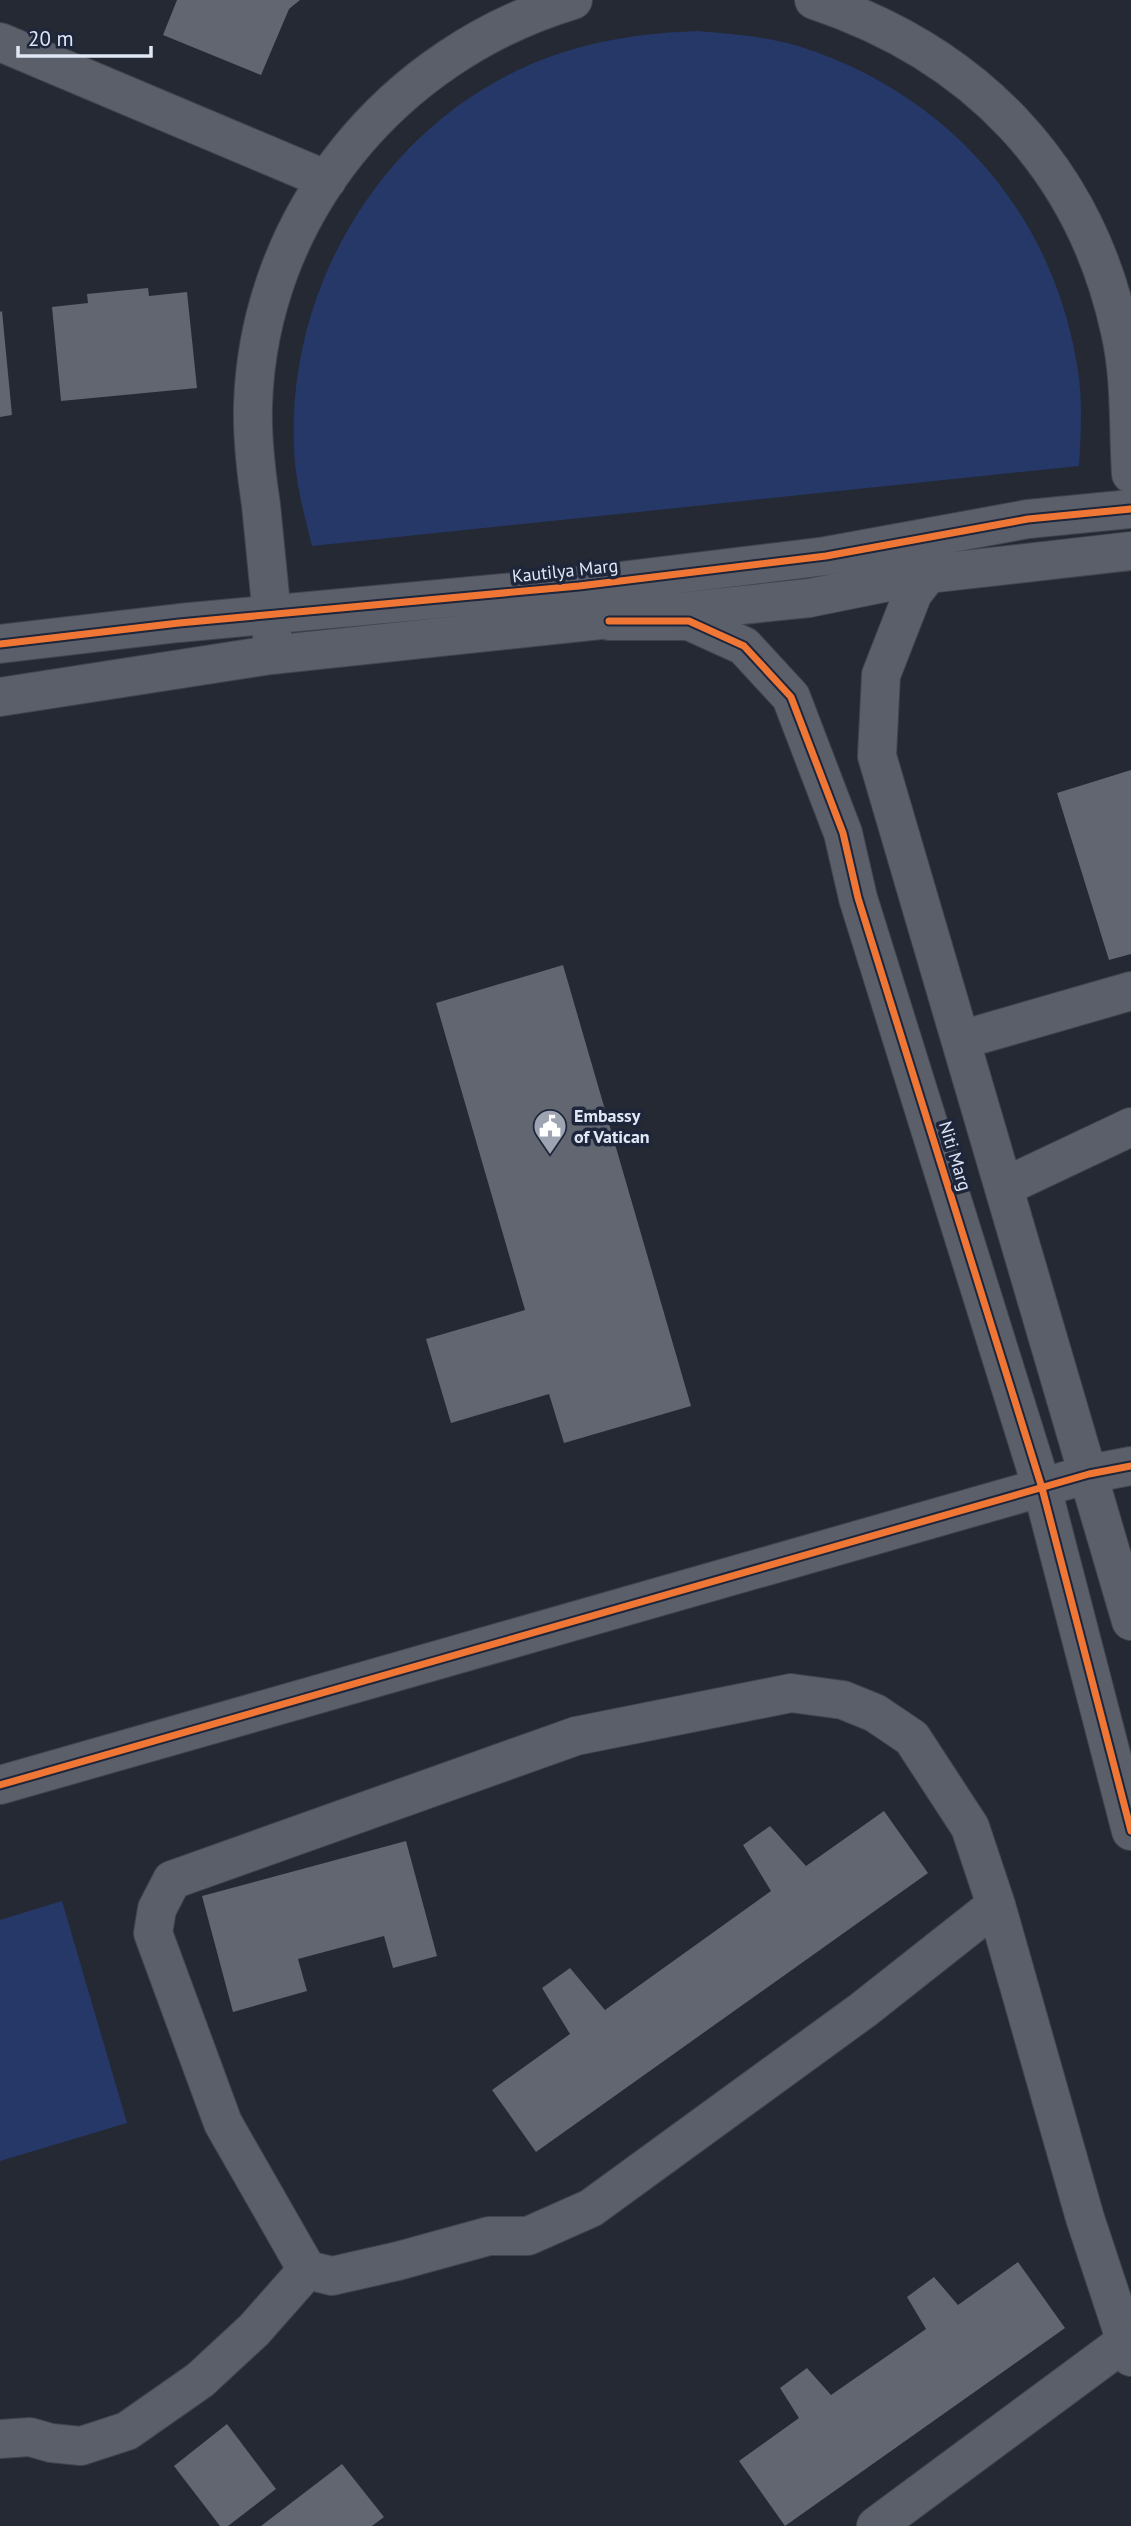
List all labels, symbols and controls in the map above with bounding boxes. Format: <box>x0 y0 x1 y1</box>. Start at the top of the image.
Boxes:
scale bar <box>18 14 150 58</box>
text: 20 m <box>28 25 74 52</box>
street label: Kautilya Marg <box>511 554 619 587</box>
place label: Embassy of Vatican <box>574 1104 650 1148</box>
public building icon: Embassy of Vatican <box>531 1107 569 1156</box>
street label: Niti Marg <box>934 1118 977 1193</box>

